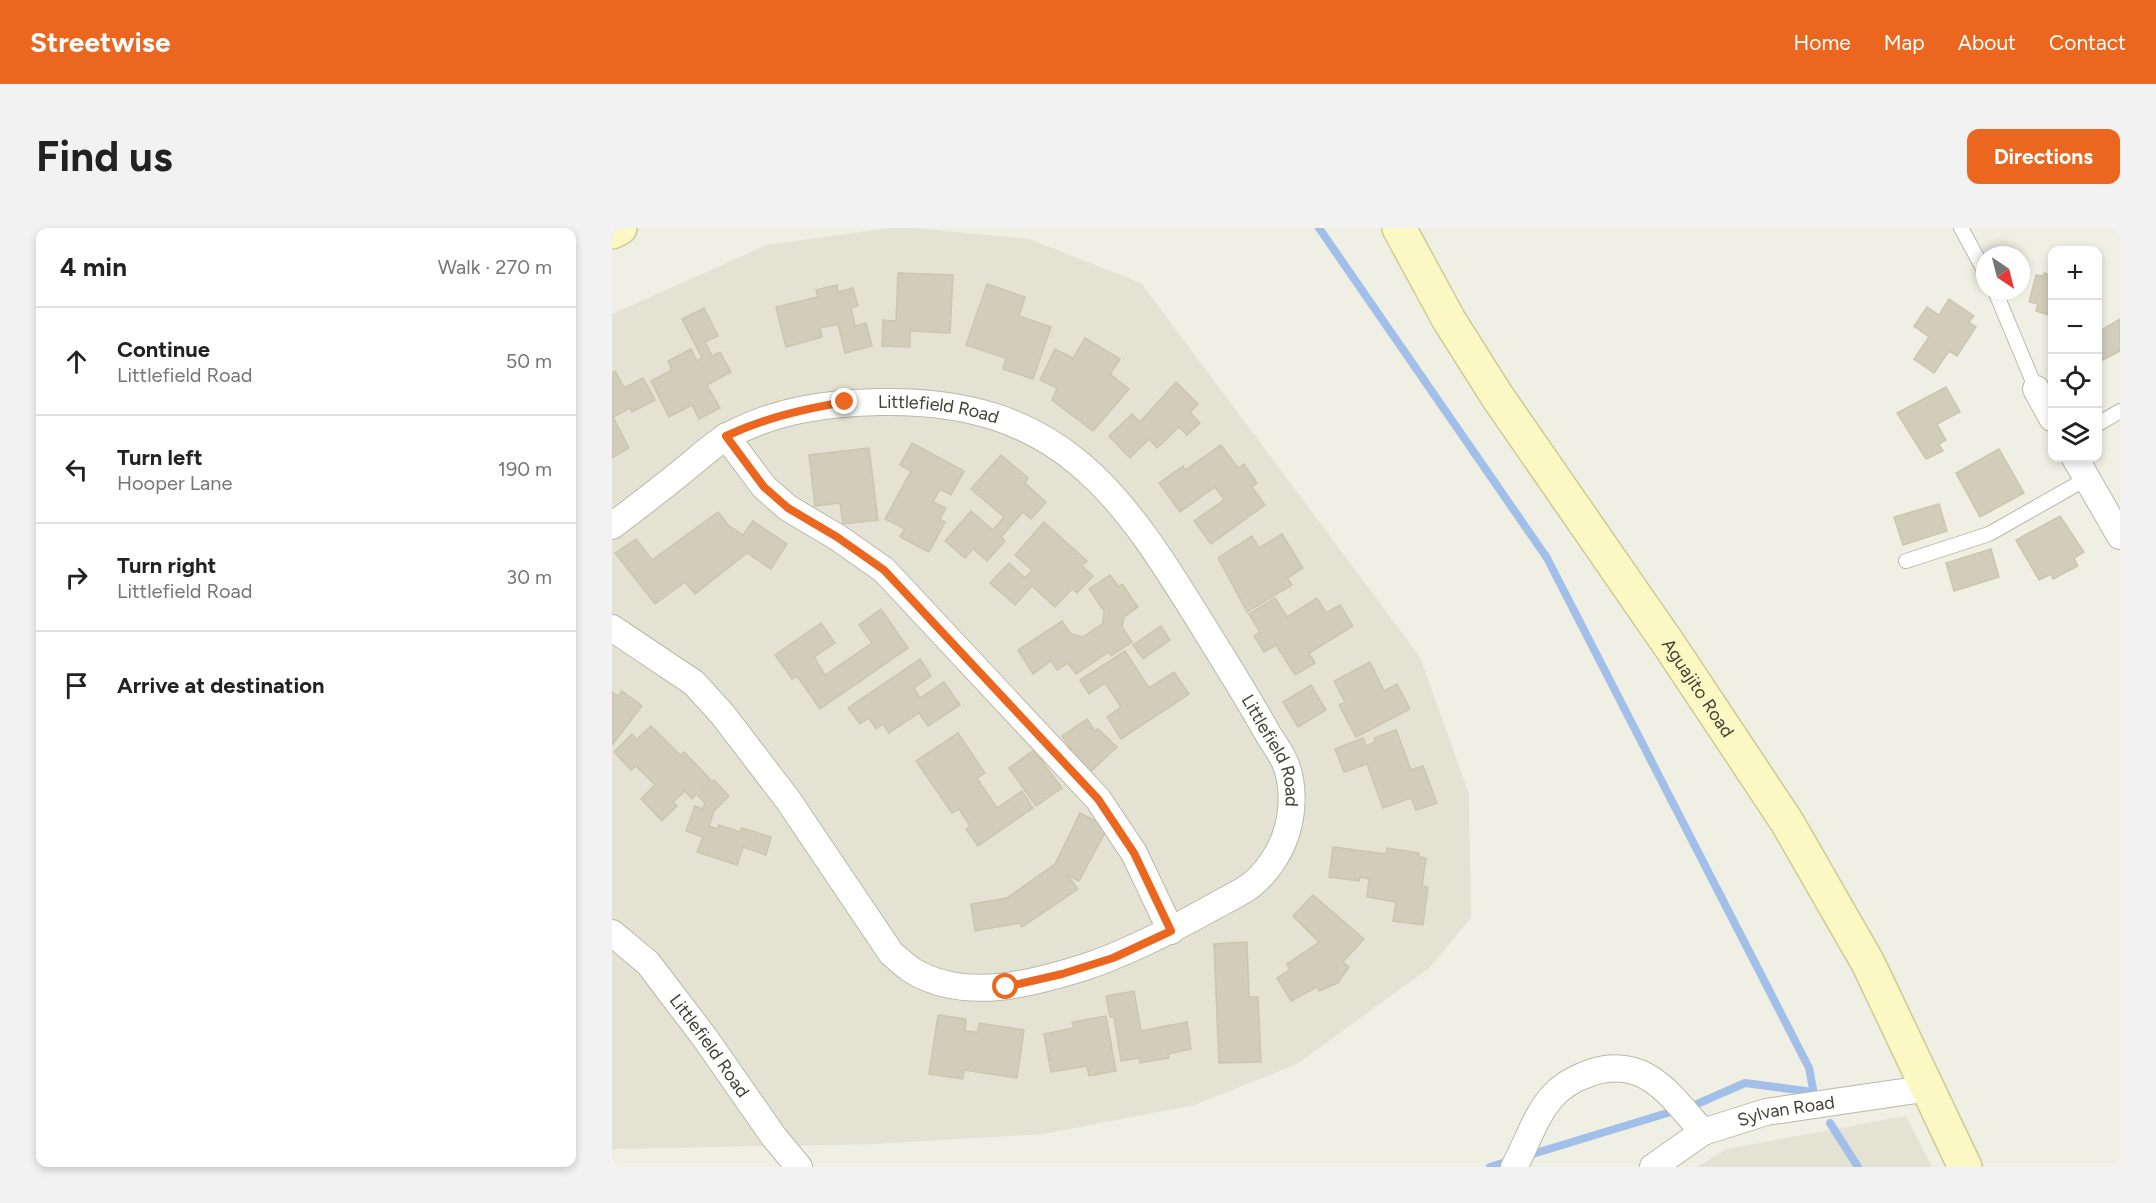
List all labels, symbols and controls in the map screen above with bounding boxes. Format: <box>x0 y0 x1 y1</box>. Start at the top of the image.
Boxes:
text: Streetwise <box>30 25 170 59</box>
text: Home <box>1794 30 1851 55</box>
text: Map <box>1884 30 1925 55</box>
text: About <box>1958 30 2016 55</box>
text: Contact <box>2049 30 2126 55</box>
button: Directions <box>1967 129 2120 184</box>
text: Find us <box>36 131 173 182</box>
north arrow <box>1976 246 2030 300</box>
map controls <box>2048 246 2102 462</box>
button: + <box>2048 246 2102 300</box>
text: 4 min <box>60 251 127 283</box>
text: Walk · 270 m <box>438 255 552 279</box>
button: − <box>2048 300 2102 354</box>
text: Continue <box>117 336 210 363</box>
icon: ahead <box>60 345 93 378</box>
text: 50 m <box>506 349 552 373</box>
button: locate <box>2048 354 2102 408</box>
text: Littlefield Road <box>117 363 253 387</box>
route end <box>831 388 857 414</box>
street label: Littlefield Road <box>878 391 1002 428</box>
button: layers <box>2048 408 2102 462</box>
text: Turn left <box>117 444 203 471</box>
icon: left <box>60 453 93 486</box>
text: 190 m <box>498 457 552 481</box>
text: Hooper Lane <box>117 471 232 495</box>
text: Turn right <box>117 552 216 579</box>
icon: right <box>60 561 93 594</box>
text: 30 m <box>506 565 552 589</box>
text: Littlefield Road <box>117 579 253 603</box>
street label: Aguajito Road <box>1657 634 1739 742</box>
icon: arrive <box>60 669 93 702</box>
text: Arrive at destination <box>117 672 325 699</box>
street label: Littlefield Road <box>1237 690 1303 807</box>
route start <box>992 973 1018 999</box>
street label: Littlefield Road <box>665 990 754 1102</box>
street label: Sylvan Road <box>1735 1091 1836 1131</box>

